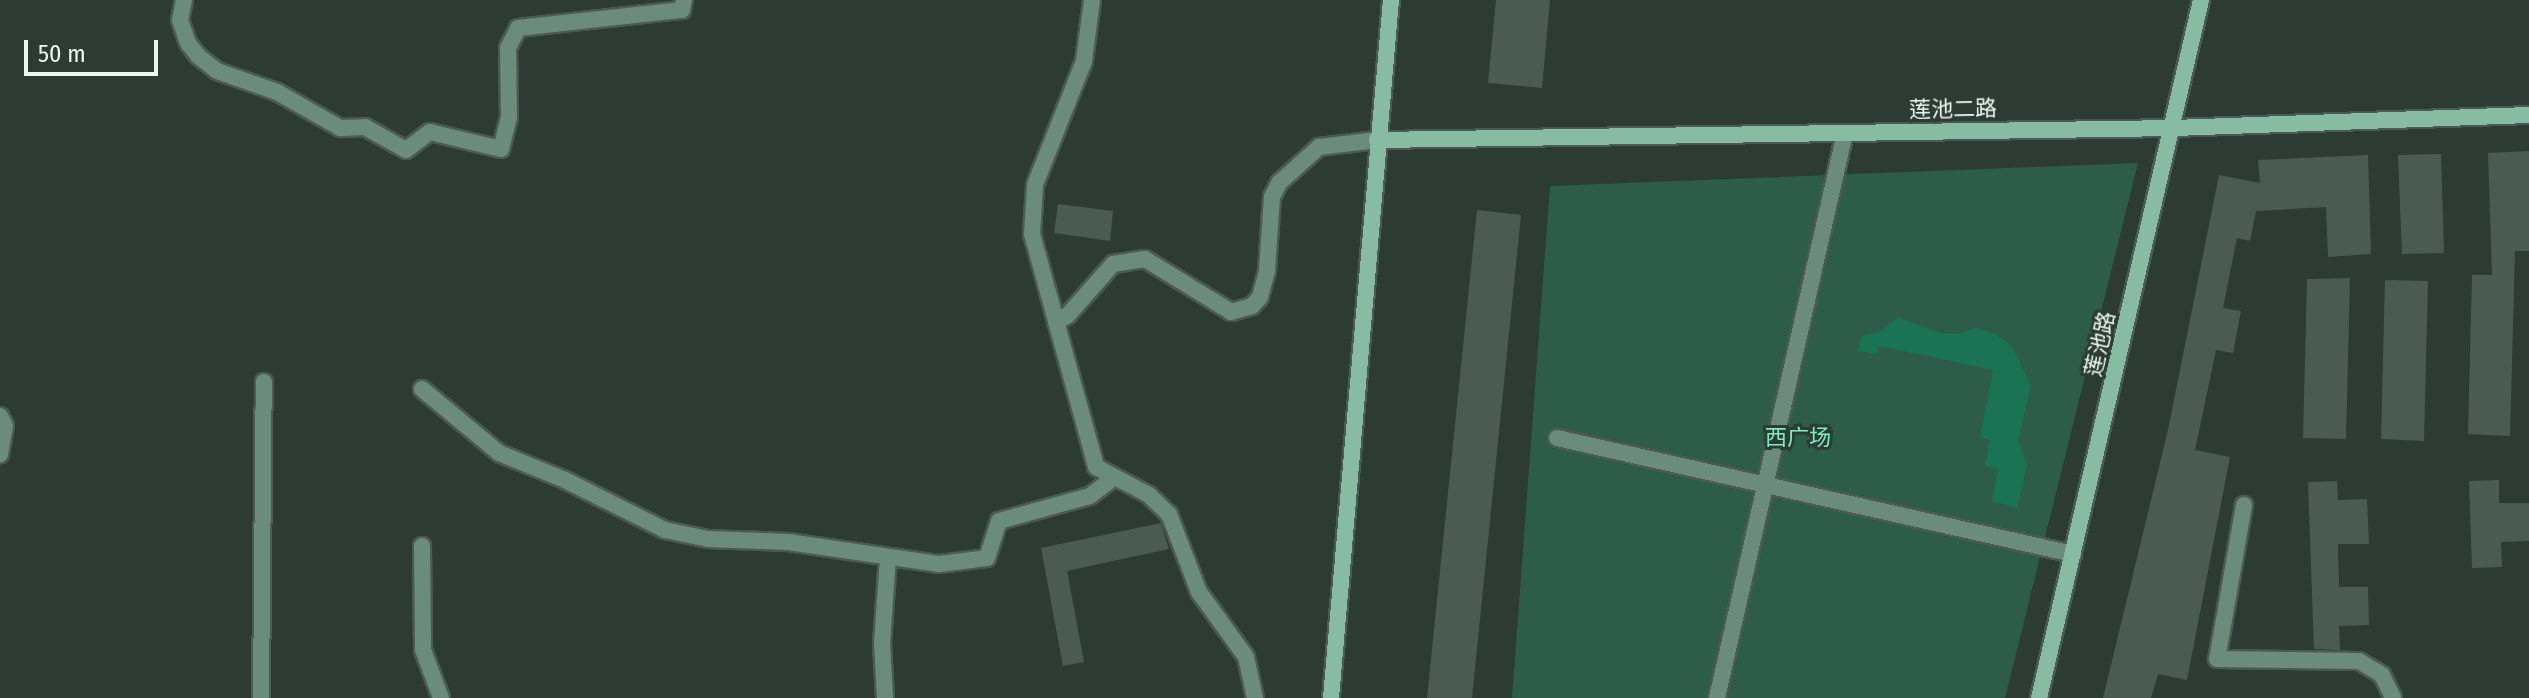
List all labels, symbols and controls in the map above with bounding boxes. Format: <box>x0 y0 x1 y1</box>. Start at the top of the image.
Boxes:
scale bar <box>28 24 162 74</box>
text: 50 m <box>38 40 86 68</box>
street label: 莲池二路 <box>1909 95 1997 123</box>
street label: 莲池路 <box>2080 309 2120 379</box>
park label: 西广场 <box>1765 425 1831 451</box>

